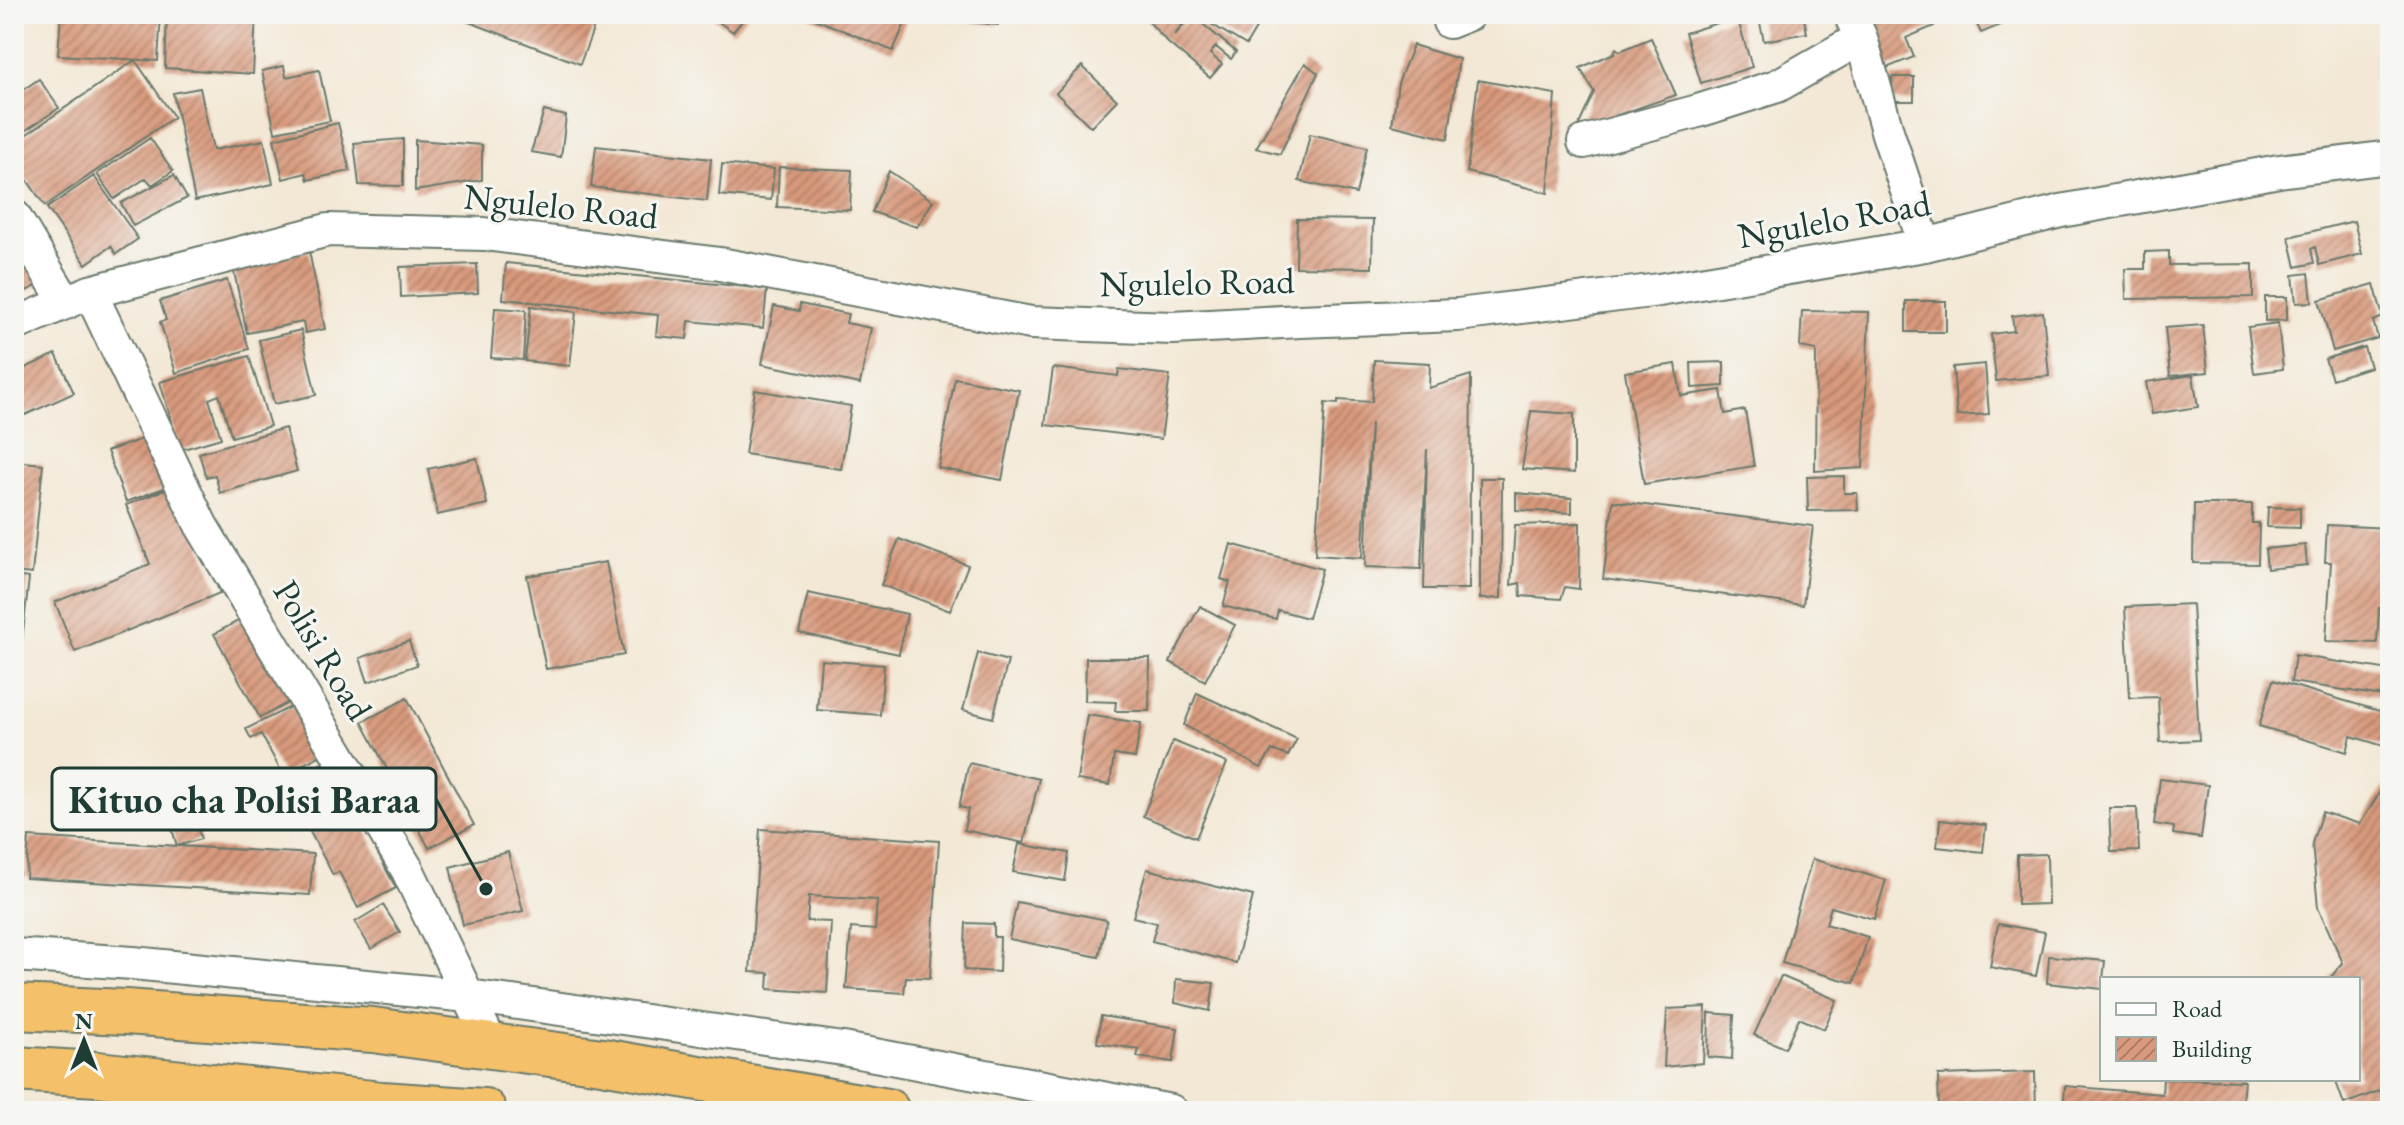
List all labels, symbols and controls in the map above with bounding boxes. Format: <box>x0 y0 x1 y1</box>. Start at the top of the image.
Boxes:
street label: Ngulelo Road <box>462 172 661 240</box>
street label: Ngulelo Road <box>1734 179 1935 259</box>
street label: Ngulelo Road <box>1099 257 1296 307</box>
street label: Polisi Road <box>263 571 384 730</box>
callout: Kituo cha Polisi Baraa <box>52 768 436 830</box>
text: Kituo cha Polisi Baraa <box>68 775 420 824</box>
legend <box>2100 977 2360 1081</box>
text: Road <box>2172 993 2223 1024</box>
north arrow <box>44 1001 124 1081</box>
text: N <box>75 1007 93 1036</box>
text: Building <box>2172 1033 2252 1064</box>

